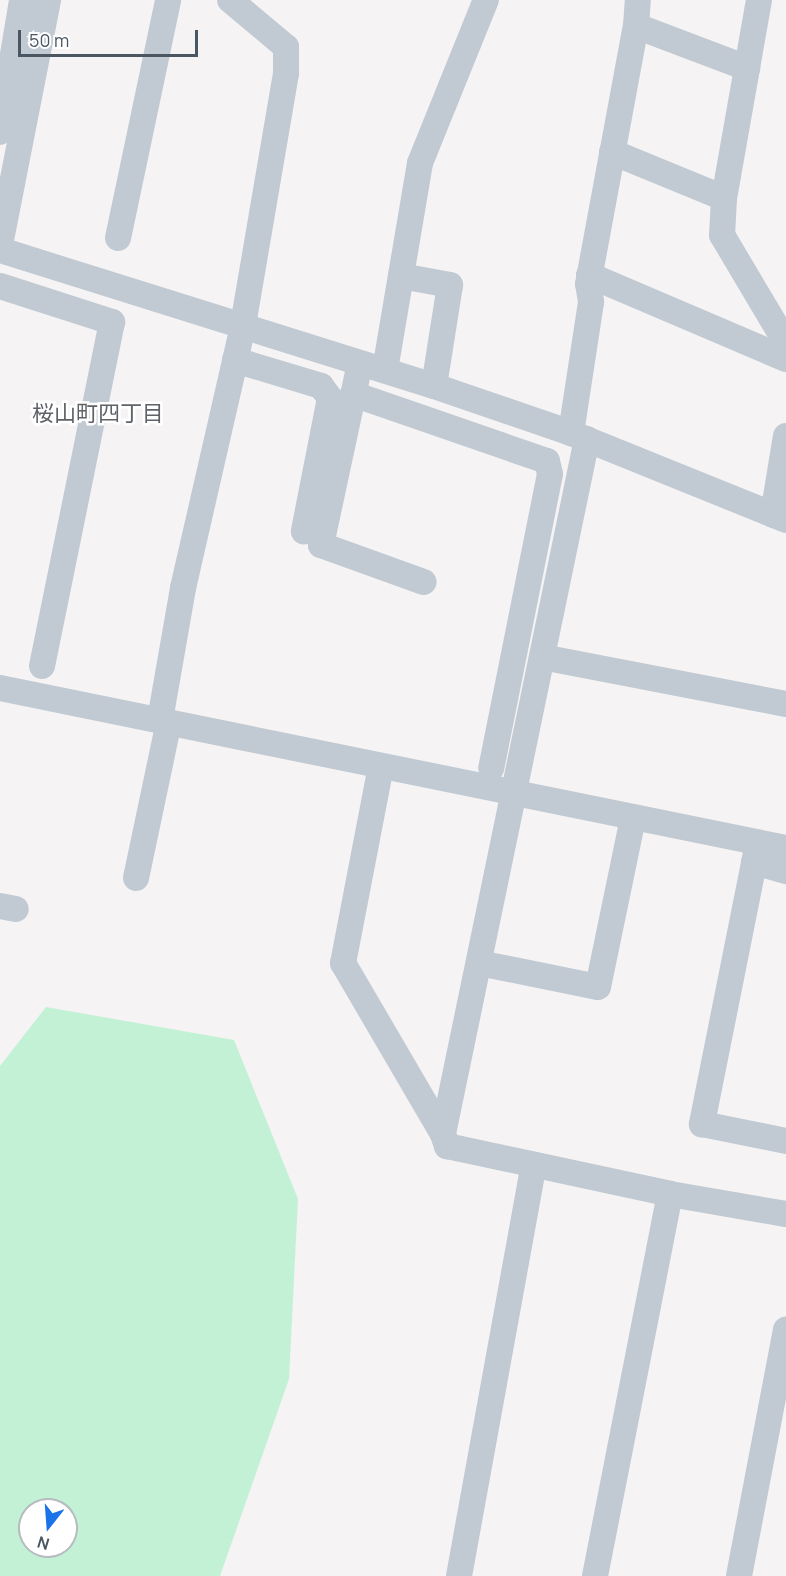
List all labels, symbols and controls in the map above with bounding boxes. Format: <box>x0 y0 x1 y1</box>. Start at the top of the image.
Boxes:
scale bar <box>21 18 201 56</box>
text: 50 m <box>29 28 69 52</box>
district label: 桜山町四丁目 <box>32 401 164 427</box>
north arrow <box>18 1498 78 1558</box>
text: N <box>35 1531 52 1556</box>

